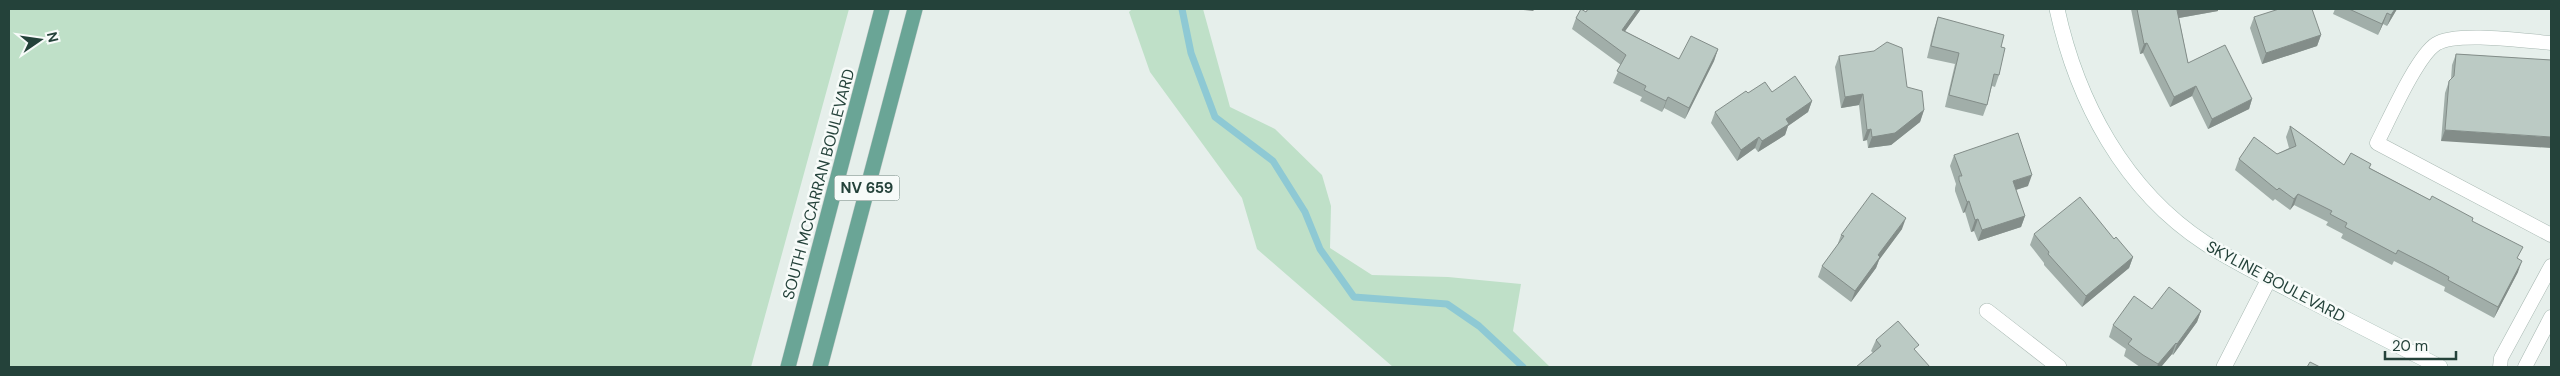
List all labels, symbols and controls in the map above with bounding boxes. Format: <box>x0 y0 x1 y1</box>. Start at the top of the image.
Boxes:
north arrow <box>15 15 65 65</box>
text: N <box>43 30 63 44</box>
street label: SOUTH MCCARRAN BOULEVARD <box>778 66 859 302</box>
road number: NV 659 <box>834 176 900 200</box>
street label: SKYLINE BOULEVARD <box>2203 236 2349 327</box>
scale bar <box>2385 328 2456 360</box>
text: 20 m <box>2392 336 2428 356</box>

